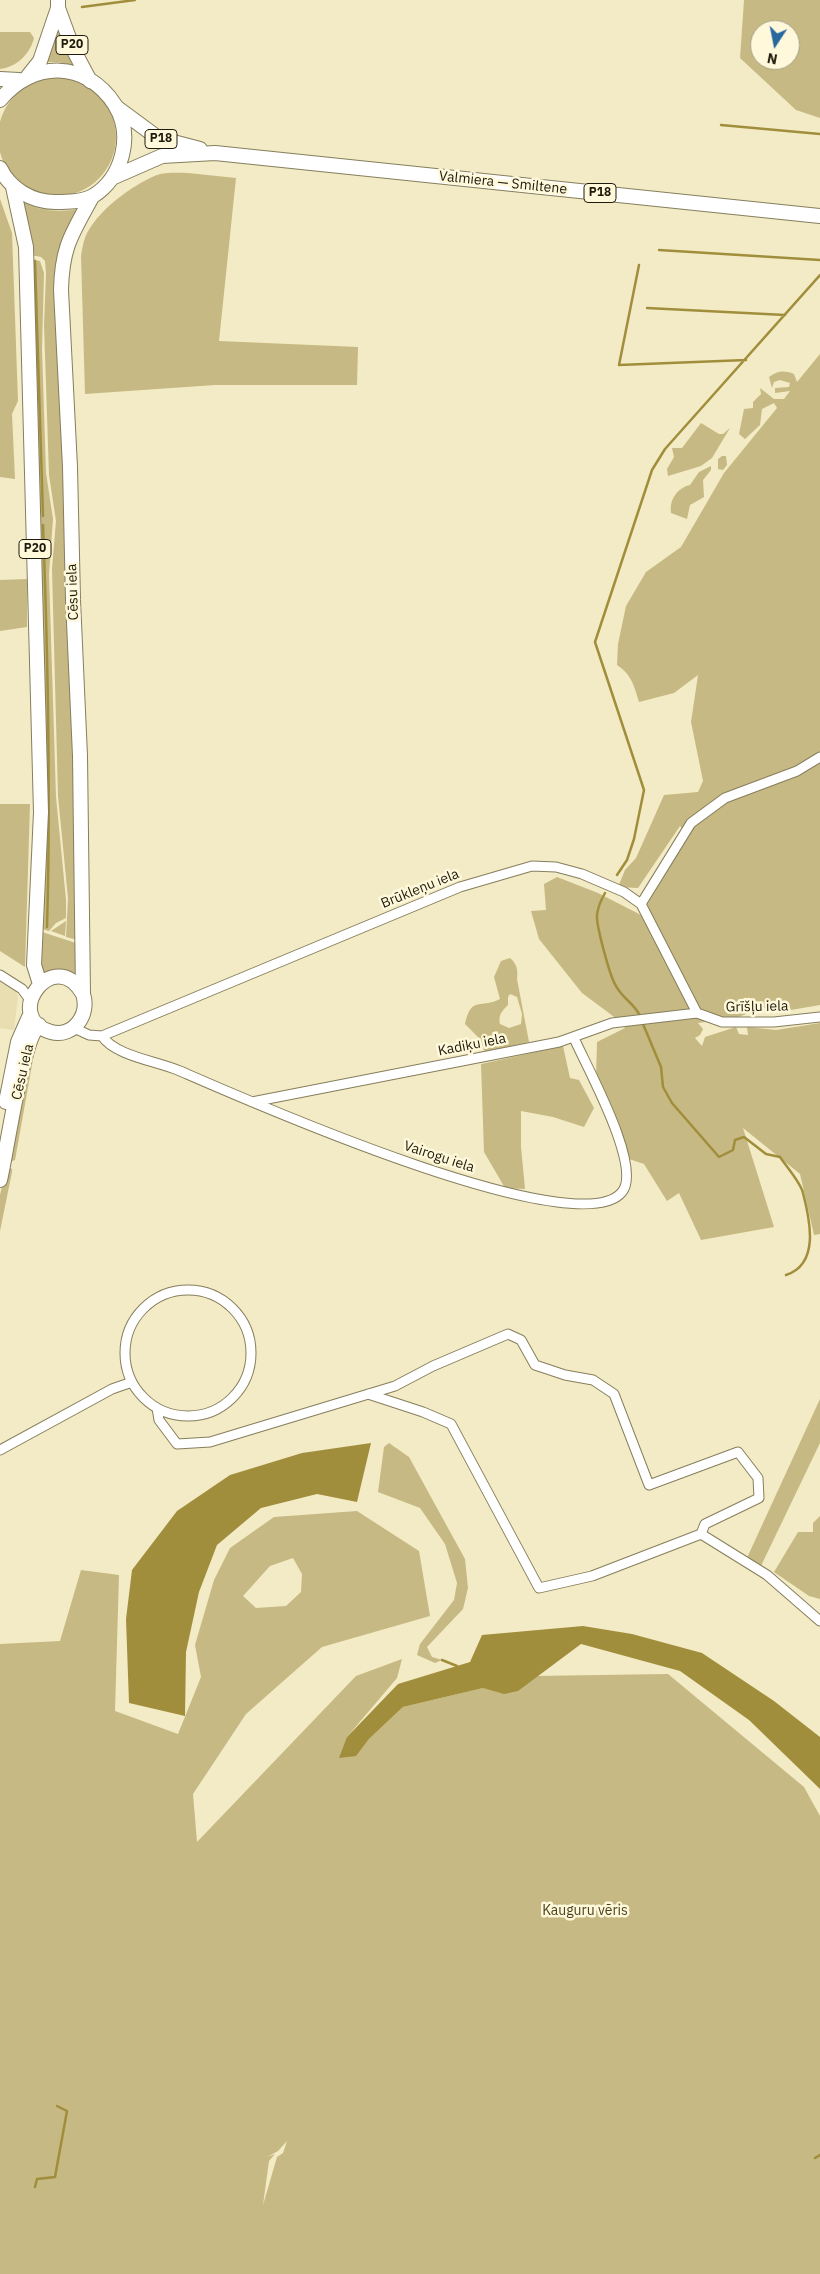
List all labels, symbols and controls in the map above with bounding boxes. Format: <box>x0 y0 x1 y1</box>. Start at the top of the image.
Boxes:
north arrow <box>750 20 800 70</box>
road number: P20 <box>56 36 88 54</box>
text: N <box>766 49 779 69</box>
road number: P18 <box>145 130 177 148</box>
street label: Valmiera — Smiltene <box>438 168 568 198</box>
road number: P18 <box>584 184 616 202</box>
road number: P20 <box>19 540 51 558</box>
street label: Cēsu iela <box>64 563 82 621</box>
street label: Brūkleņu iela <box>378 866 462 912</box>
street label: Grīšļu iela <box>725 998 789 1016</box>
street label: Kadiķu iela <box>437 1030 507 1060</box>
street label: Cēsu iela <box>8 1042 38 1102</box>
street label: Vairogu iela <box>402 1138 476 1176</box>
park label: Kauguru vēris <box>542 1903 628 1919</box>

